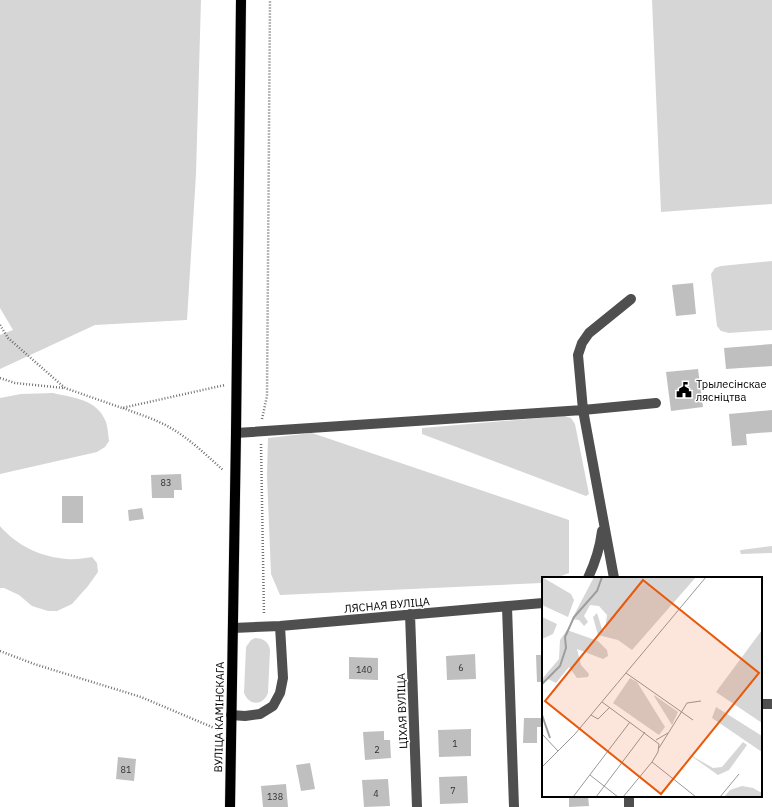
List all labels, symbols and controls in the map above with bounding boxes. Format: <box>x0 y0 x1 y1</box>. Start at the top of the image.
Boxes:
place label: Трылесінскае лясніцтва <box>696 377 767 404</box>
public building icon: Трылесінскае лясніцтва <box>675 381 693 399</box>
house number: 83 <box>161 477 171 488</box>
inset map <box>542 577 762 797</box>
street label: ЛЯСНАЯ ВУЛІЦА <box>344 594 430 616</box>
street label: ВУЛІЦА КАМІНСКАГА <box>211 661 227 773</box>
house number: 6 <box>458 662 464 673</box>
house number: 140 <box>356 664 372 675</box>
street label: ЦІХАЯ ВУЛІЦА <box>394 673 410 749</box>
house number: 1 <box>452 738 458 749</box>
house number: 2 <box>374 744 380 755</box>
house number: 81 <box>121 764 131 775</box>
house number: 7 <box>450 785 456 796</box>
house number: 4 <box>373 788 379 799</box>
house number: 138 <box>267 791 283 802</box>

